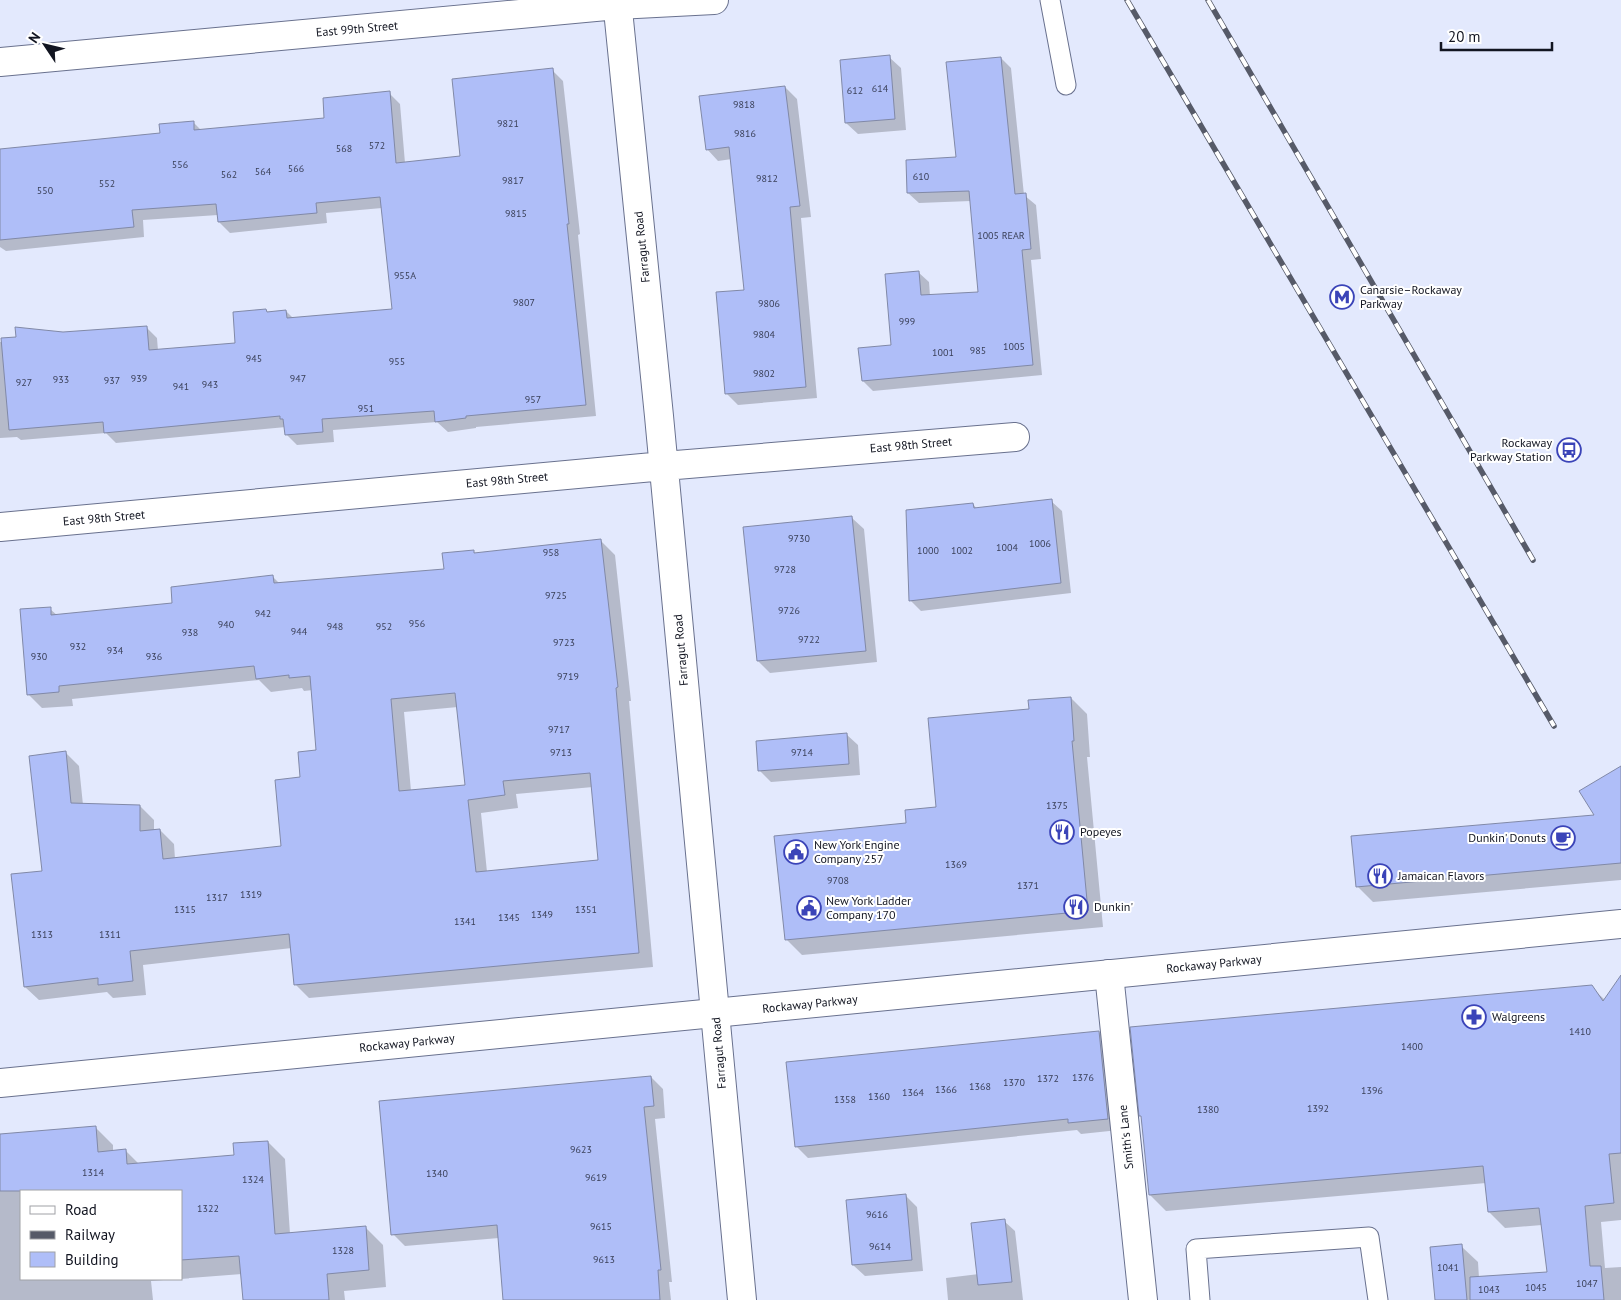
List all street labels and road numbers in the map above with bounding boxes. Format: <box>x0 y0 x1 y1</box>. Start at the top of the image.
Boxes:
street label: East 99th Street <box>315 17 399 40</box>
street label: Farragut Road <box>630 211 653 284</box>
street label: East 98th Street <box>869 433 953 456</box>
street label: East 98th Street <box>465 468 549 491</box>
street label: East 98th Street <box>62 506 146 529</box>
street label: Farragut Road <box>670 614 691 686</box>
street label: Rockaway Parkway <box>1166 951 1263 976</box>
street label: Rockaway Parkway <box>762 991 859 1016</box>
street label: Farragut Road <box>708 1017 729 1089</box>
street label: Rockaway Parkway <box>359 1030 456 1055</box>
street label: Smith's Lane <box>1115 1104 1136 1170</box>

